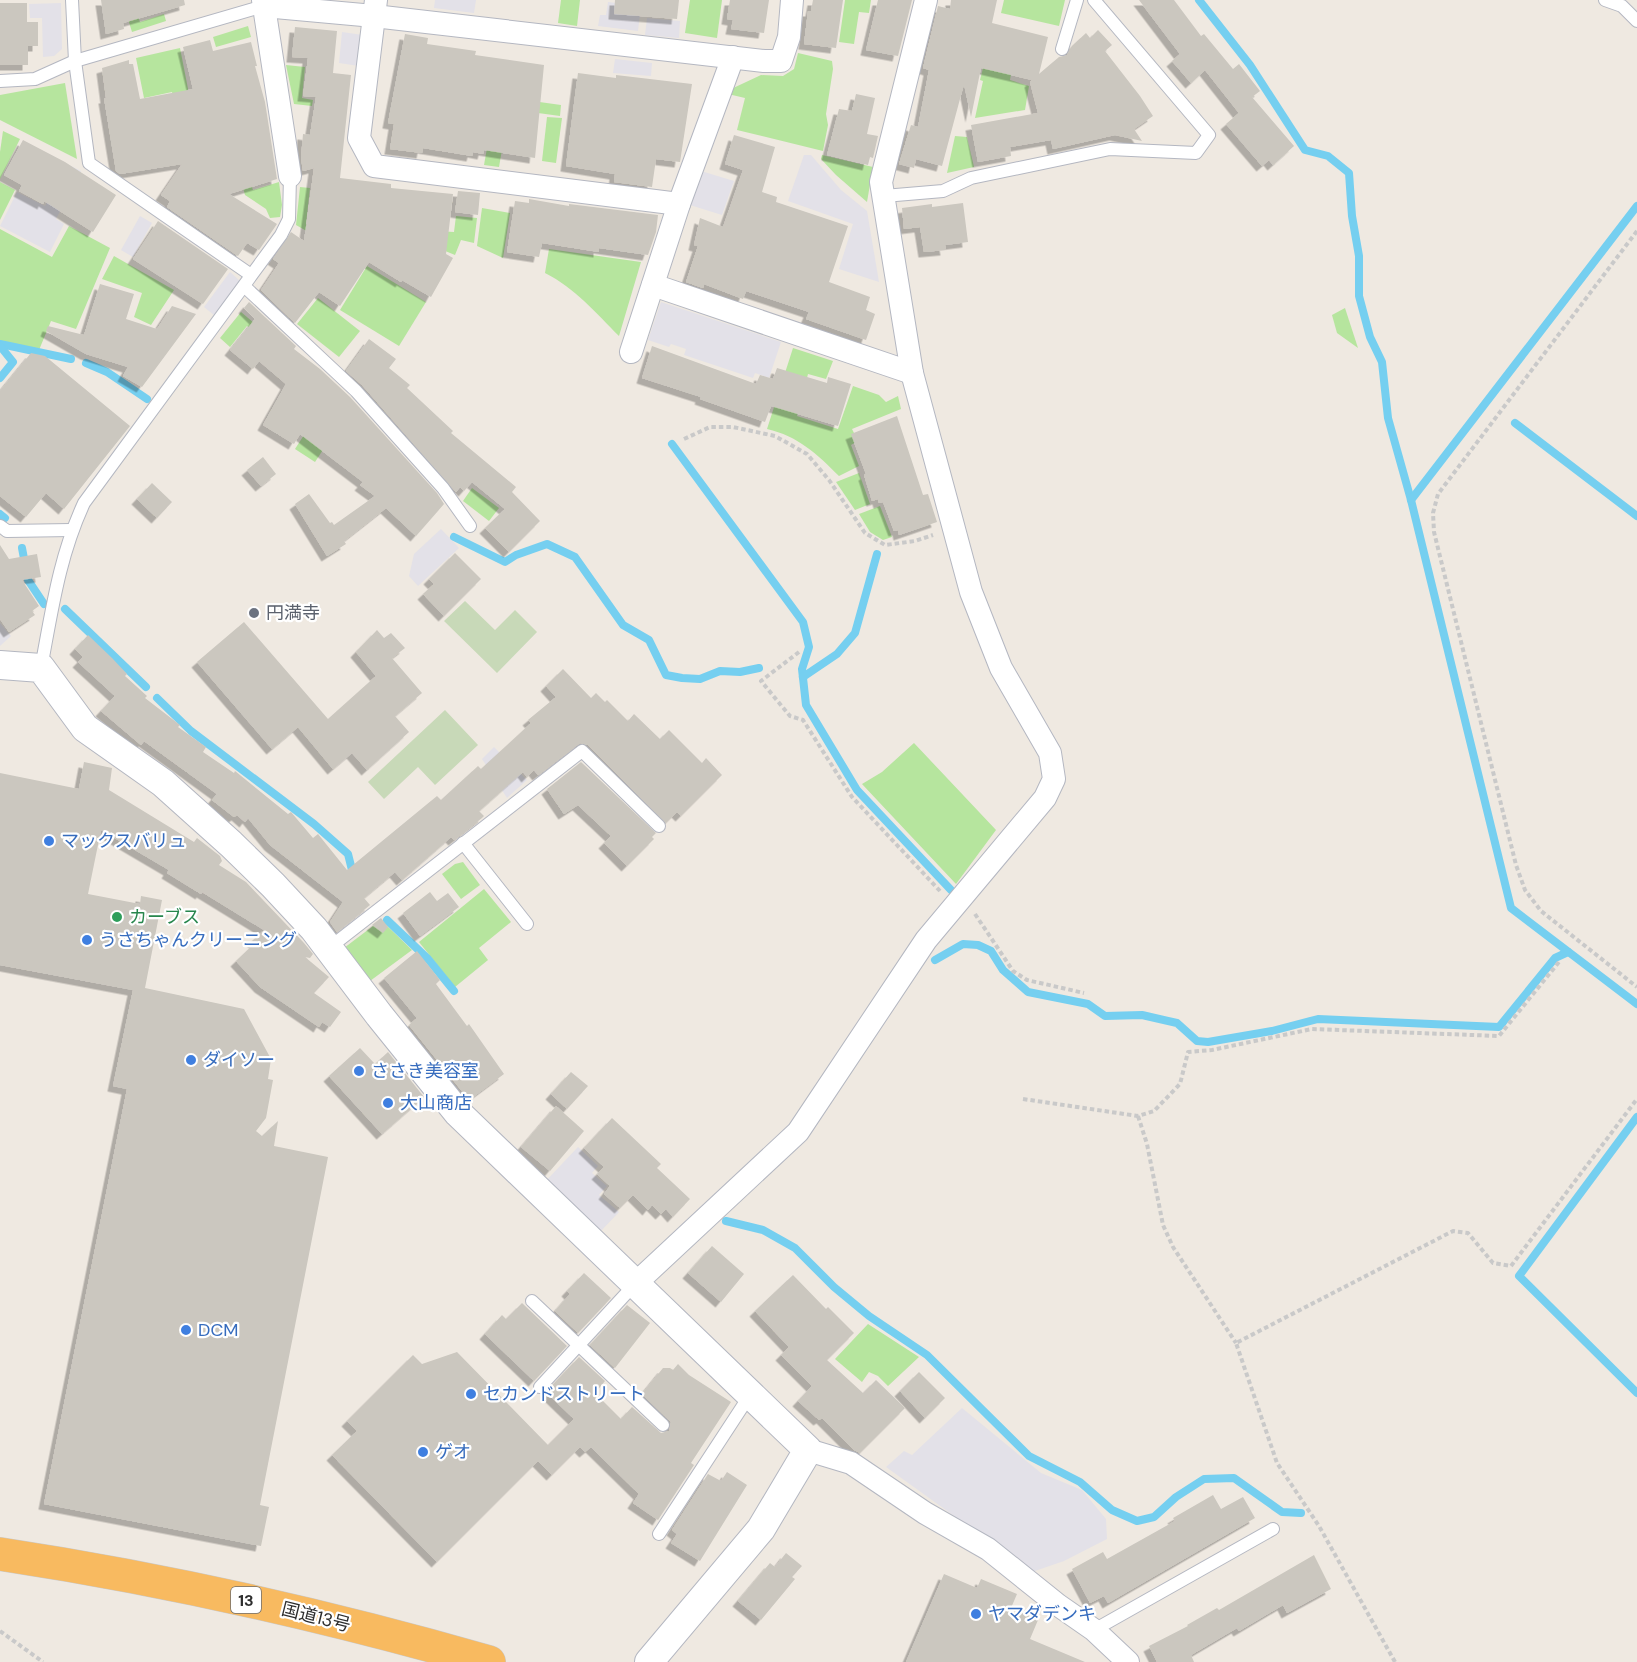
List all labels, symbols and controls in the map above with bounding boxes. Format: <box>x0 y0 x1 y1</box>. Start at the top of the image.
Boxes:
place label: 円満寺 <box>266 601 320 625</box>
marker: 円満寺 <box>247 606 261 620</box>
place label: マックスバリュ <box>61 829 186 853</box>
marker: マックスバリュ <box>42 834 56 848</box>
place label: カーブス <box>129 905 200 929</box>
marker: カーブス <box>110 910 124 924</box>
place label: うさちゃんクリーニング <box>99 928 297 952</box>
marker: うさちゃんクリーニング <box>80 933 94 947</box>
place label: ダイソー <box>203 1048 275 1072</box>
marker: ダイソー <box>184 1053 198 1067</box>
place label: ささき美容室 <box>371 1059 479 1083</box>
marker: ささき美容室 <box>352 1064 366 1078</box>
place label: 大山商店 <box>400 1091 472 1115</box>
marker: 大山商店 <box>381 1096 395 1110</box>
place label: DCM <box>198 1318 238 1342</box>
marker: DCM <box>179 1323 193 1337</box>
place label: セカンドストリート <box>483 1382 645 1406</box>
marker: セカンドストリート <box>464 1387 478 1401</box>
place label: ゲオ <box>435 1440 471 1464</box>
marker: ゲオ <box>416 1445 430 1459</box>
road number: 13 <box>231 1587 261 1613</box>
street label: 国道13号 <box>279 1597 353 1637</box>
place label: ヤマダデンキ <box>988 1602 1096 1626</box>
marker: ヤマダデンキ <box>969 1607 983 1621</box>

